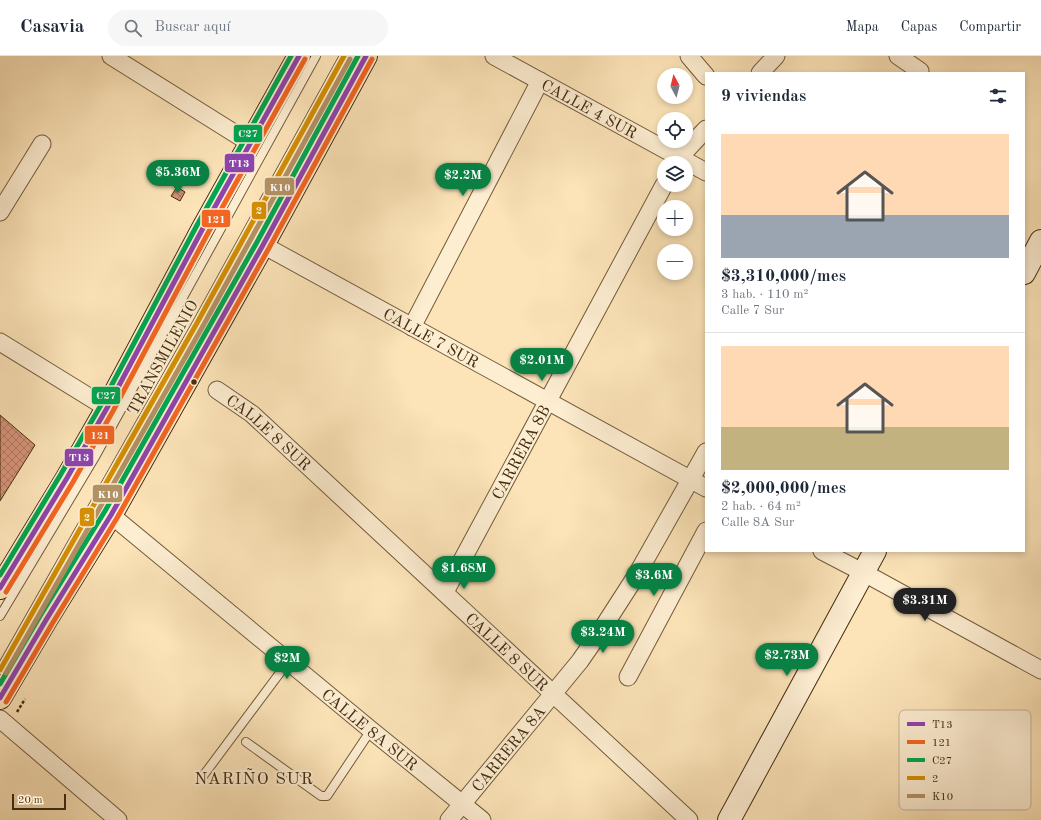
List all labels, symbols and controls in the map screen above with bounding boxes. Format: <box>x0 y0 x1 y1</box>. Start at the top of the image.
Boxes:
search box <box>108 10 388 46</box>
icon: search <box>122 17 144 39</box>
text: Casavia <box>20 18 84 37</box>
text: Buscar aquí <box>154 20 231 35</box>
text: Mapa <box>846 20 879 34</box>
text: Capas <box>901 20 937 34</box>
text: Compartir <box>959 20 1021 34</box>
north arrow <box>657 68 693 104</box>
map controls <box>657 68 693 280</box>
street label: CALLE 4 SUR <box>538 78 639 143</box>
icon: filters <box>987 85 1009 107</box>
text: 9 viviendas <box>721 88 806 105</box>
button: locate <box>657 112 693 148</box>
line badge: C27 <box>233 124 263 143</box>
text: C27 <box>238 129 258 140</box>
line badge: T13 <box>224 153 255 173</box>
button: layers <box>657 156 693 192</box>
text: T13 <box>229 159 249 170</box>
pin: $5.36M <box>145 160 211 194</box>
icon: home <box>829 160 901 232</box>
pin: $2.2M <box>435 163 491 197</box>
text: $5.36M <box>155 166 201 179</box>
text: $2.2M <box>444 169 482 182</box>
line badge: K10 <box>264 177 295 196</box>
text: K10 <box>269 183 291 194</box>
button: + <box>657 200 693 236</box>
line badge: 2 <box>251 201 267 220</box>
text: 2 <box>256 206 262 217</box>
line badge: 121 <box>201 209 231 228</box>
text: 121 <box>206 215 226 226</box>
button: − <box>657 244 693 280</box>
text: $3,310,000/mes <box>721 268 846 285</box>
text: 3 hab. · 110 m² <box>721 288 808 301</box>
street label: TRANSMILENIO <box>126 298 202 418</box>
text: Calle 7 Sur <box>721 304 784 317</box>
street label: CALLE 7 SUR <box>380 306 481 372</box>
pin: $2.01M <box>509 348 575 382</box>
text: $2.01M <box>519 354 565 367</box>
icon: home <box>829 372 901 444</box>
unlabelled marker <box>189 377 199 387</box>
line badge: C27 <box>91 386 121 405</box>
text: C27 <box>96 391 116 402</box>
street label: CALLE 8 SUR <box>223 393 313 474</box>
street label: CARRERA 8B <box>490 403 554 503</box>
line badge: 121 <box>84 425 115 445</box>
text: 121 <box>90 431 110 442</box>
line badge: T13 <box>64 448 94 467</box>
text: T13 <box>69 453 89 464</box>
text: $2,000,000/mes <box>721 480 846 497</box>
line badge: K10 <box>92 484 123 503</box>
text: K10 <box>97 490 119 501</box>
text: 2 hab. · 64 m² <box>721 500 801 513</box>
line badge: 2 <box>79 507 95 527</box>
text: 2 <box>84 513 90 524</box>
text: Calle 8A Sur <box>721 516 794 529</box>
pin: $1.68M <box>431 556 497 590</box>
text: $1.68M <box>441 562 487 575</box>
pin: $3.6M <box>626 563 682 597</box>
text: $3.6M <box>635 569 673 582</box>
pin: $3.31M <box>892 588 958 622</box>
text: $3.31M <box>902 594 948 607</box>
street label: CALLE 8 SUR <box>462 611 550 695</box>
pin: $3.24M <box>570 620 636 654</box>
text: $3.24M <box>580 626 626 639</box>
pin: $2.73M <box>754 643 820 677</box>
pin: $2M <box>268 646 306 680</box>
text: $2.73M <box>764 649 810 662</box>
text: $2M <box>274 652 300 665</box>
street label: CALLE 8A SUR <box>318 687 420 774</box>
street label: CARRERA 8A <box>470 704 549 795</box>
legend <box>899 710 1031 810</box>
text: T13 <box>932 720 953 731</box>
text: 121 <box>932 738 951 749</box>
text: C27 <box>932 756 952 767</box>
district label: NARIÑO SUR <box>194 767 314 788</box>
text: 2 <box>932 774 938 785</box>
scale bar <box>12 792 66 811</box>
text: K10 <box>932 792 953 803</box>
text: 20 m <box>18 795 43 806</box>

